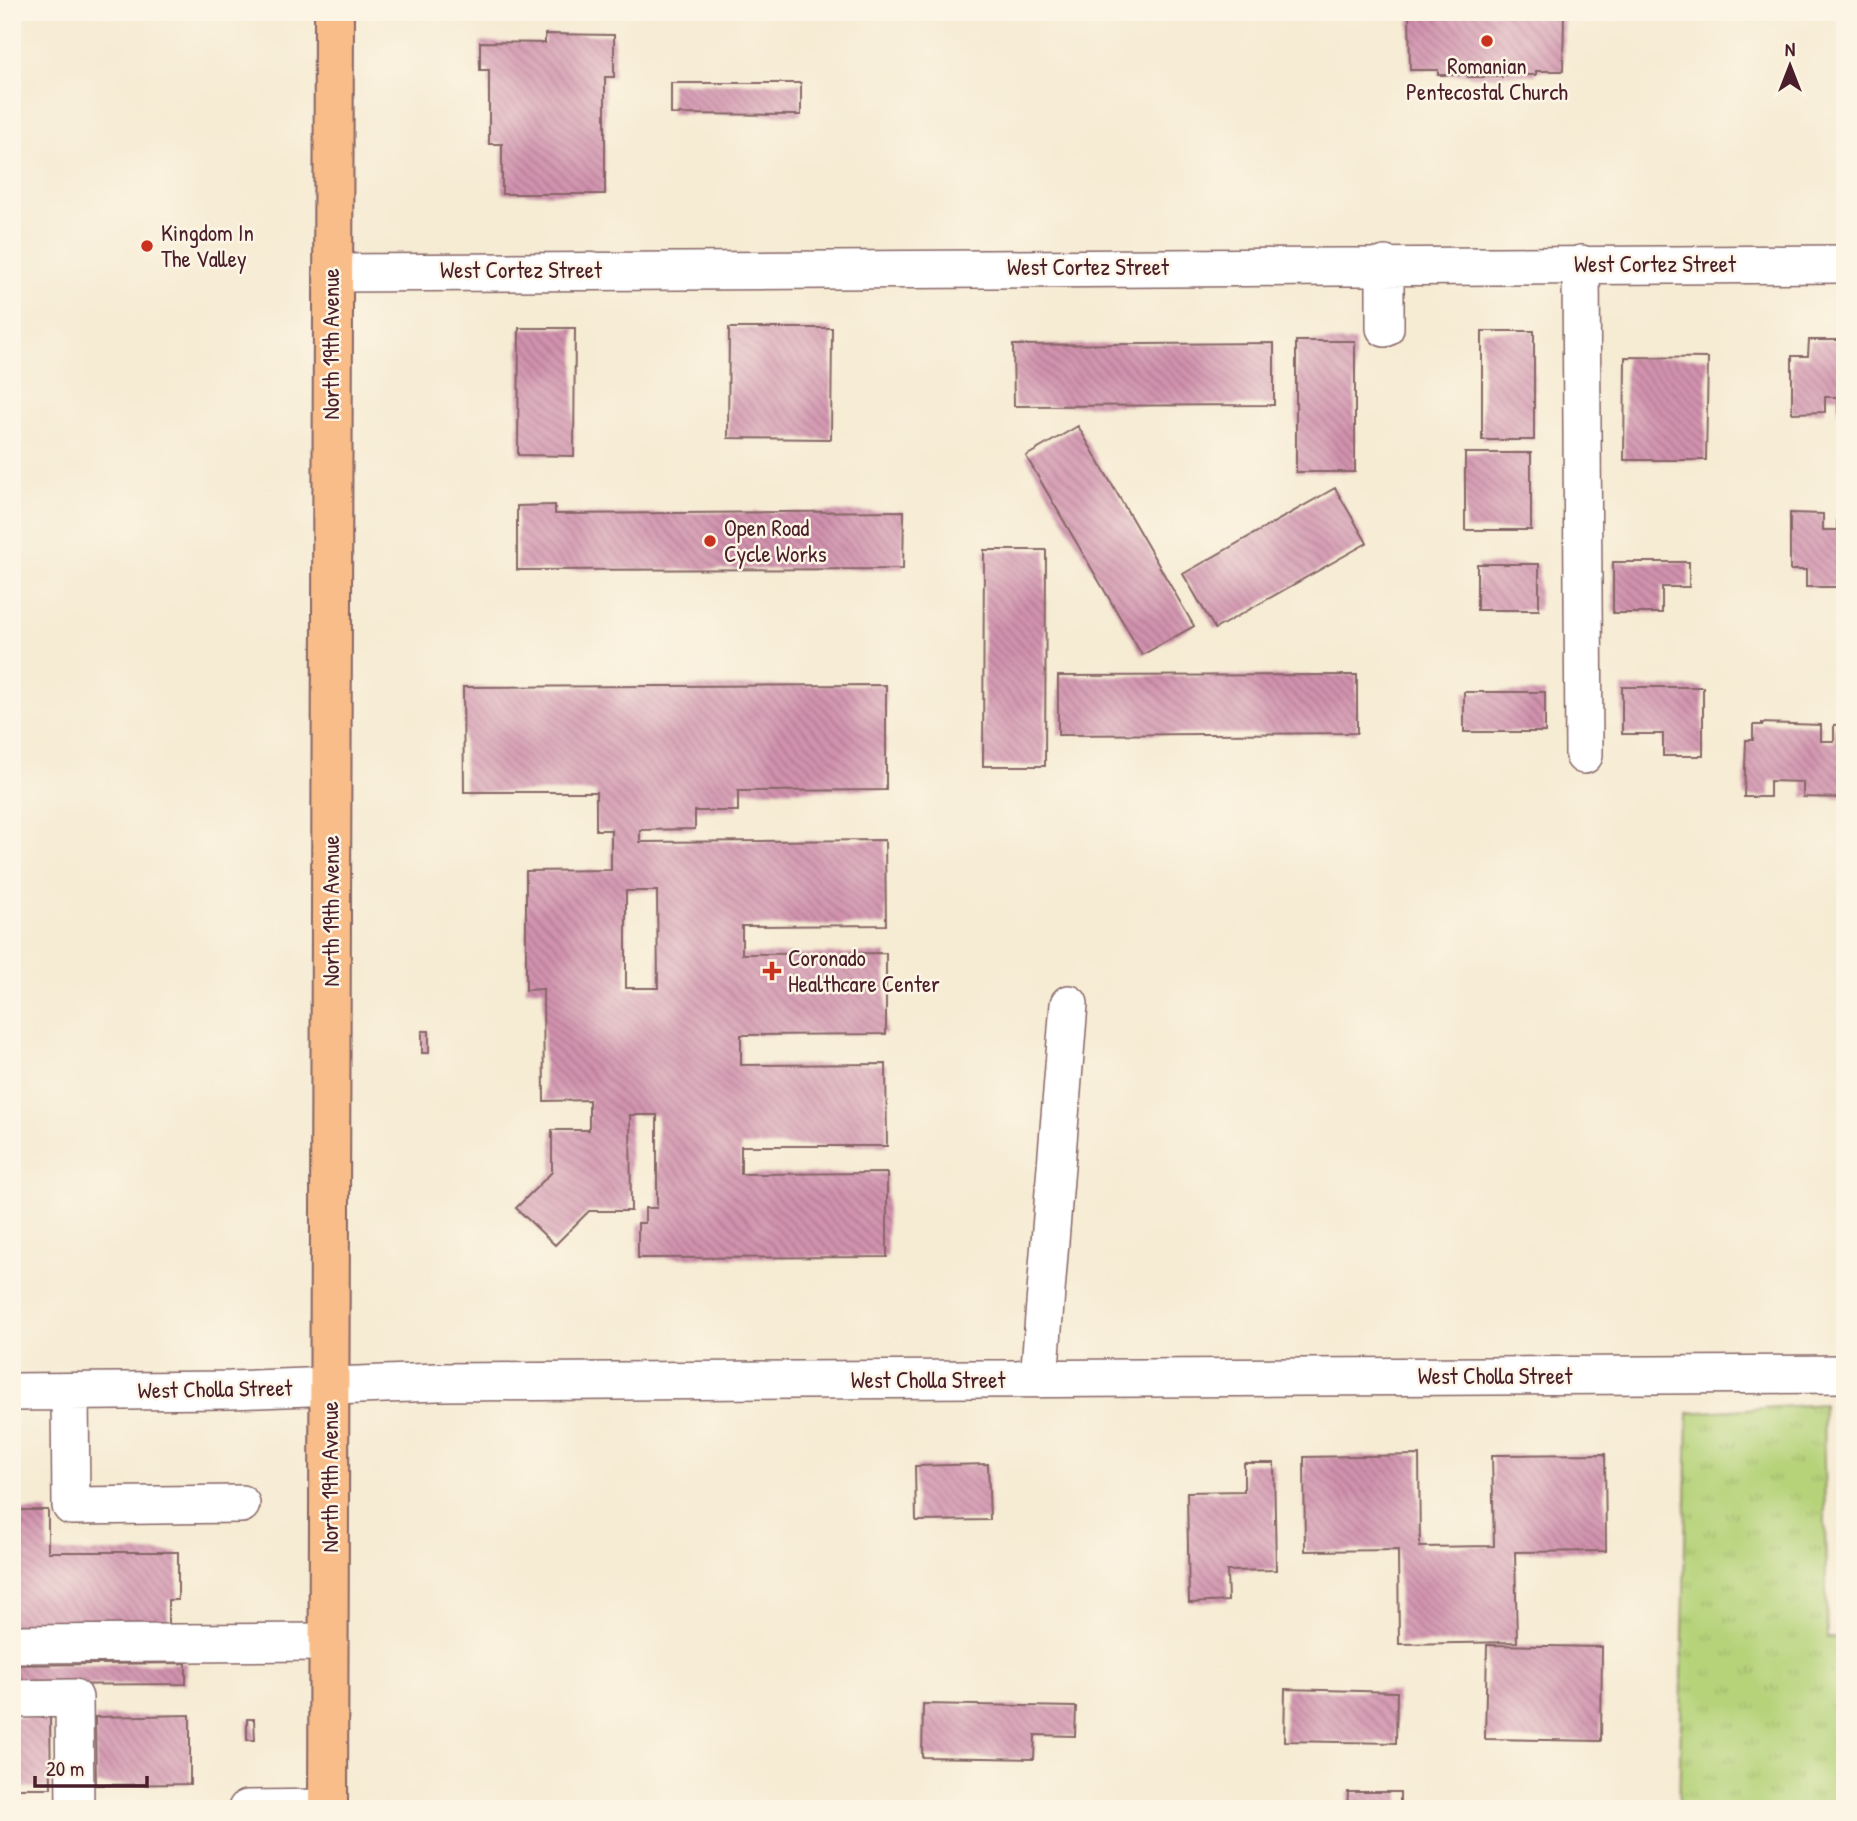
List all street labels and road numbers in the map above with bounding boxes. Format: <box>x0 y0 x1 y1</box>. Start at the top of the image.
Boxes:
street label: West Cortez Street <box>1574 248 1737 279</box>
street label: West Cortez Street <box>1007 251 1170 282</box>
street label: West Cortez Street <box>440 254 603 285</box>
street label: North 19th Avenue <box>315 268 346 420</box>
street label: North 19th Avenue <box>315 835 346 987</box>
street label: West Cholla Street <box>1418 1360 1573 1391</box>
street label: West Cholla Street <box>851 1364 1006 1395</box>
street label: West Cholla Street <box>137 1372 294 1405</box>
street label: North 19th Avenue <box>314 1401 345 1553</box>

